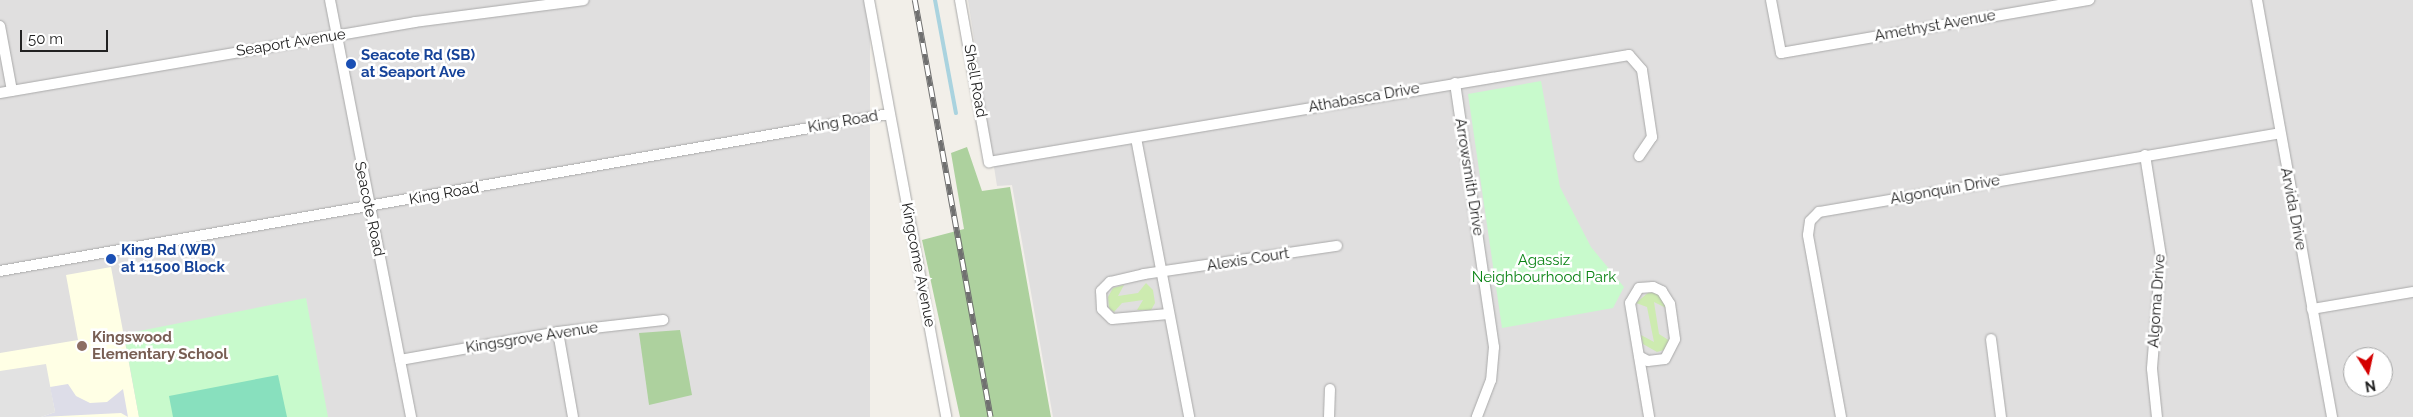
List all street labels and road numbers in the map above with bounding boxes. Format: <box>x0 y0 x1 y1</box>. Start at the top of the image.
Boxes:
street label: Amethyst Avenue <box>1873 6 1997 46</box>
street label: Seaport Avenue <box>235 25 347 61</box>
street label: Shell Road <box>960 43 990 119</box>
street label: Athabasca Drive <box>1307 79 1421 117</box>
street label: King Road <box>807 107 879 137</box>
street label: Arrowsmith Drive <box>1451 117 1487 237</box>
street label: Seacote Road <box>350 160 388 258</box>
street label: Arvida Drive <box>2276 166 2310 252</box>
street label: Algonquin Drive <box>1889 172 2001 208</box>
street label: King Road <box>408 179 480 209</box>
street label: Kingcome Avenue <box>897 201 939 329</box>
street label: Alexis Court <box>1206 245 1290 275</box>
street label: Algoma Drive <box>2145 253 2169 349</box>
street label: Kingsgrove Avenue <box>464 319 600 357</box>

